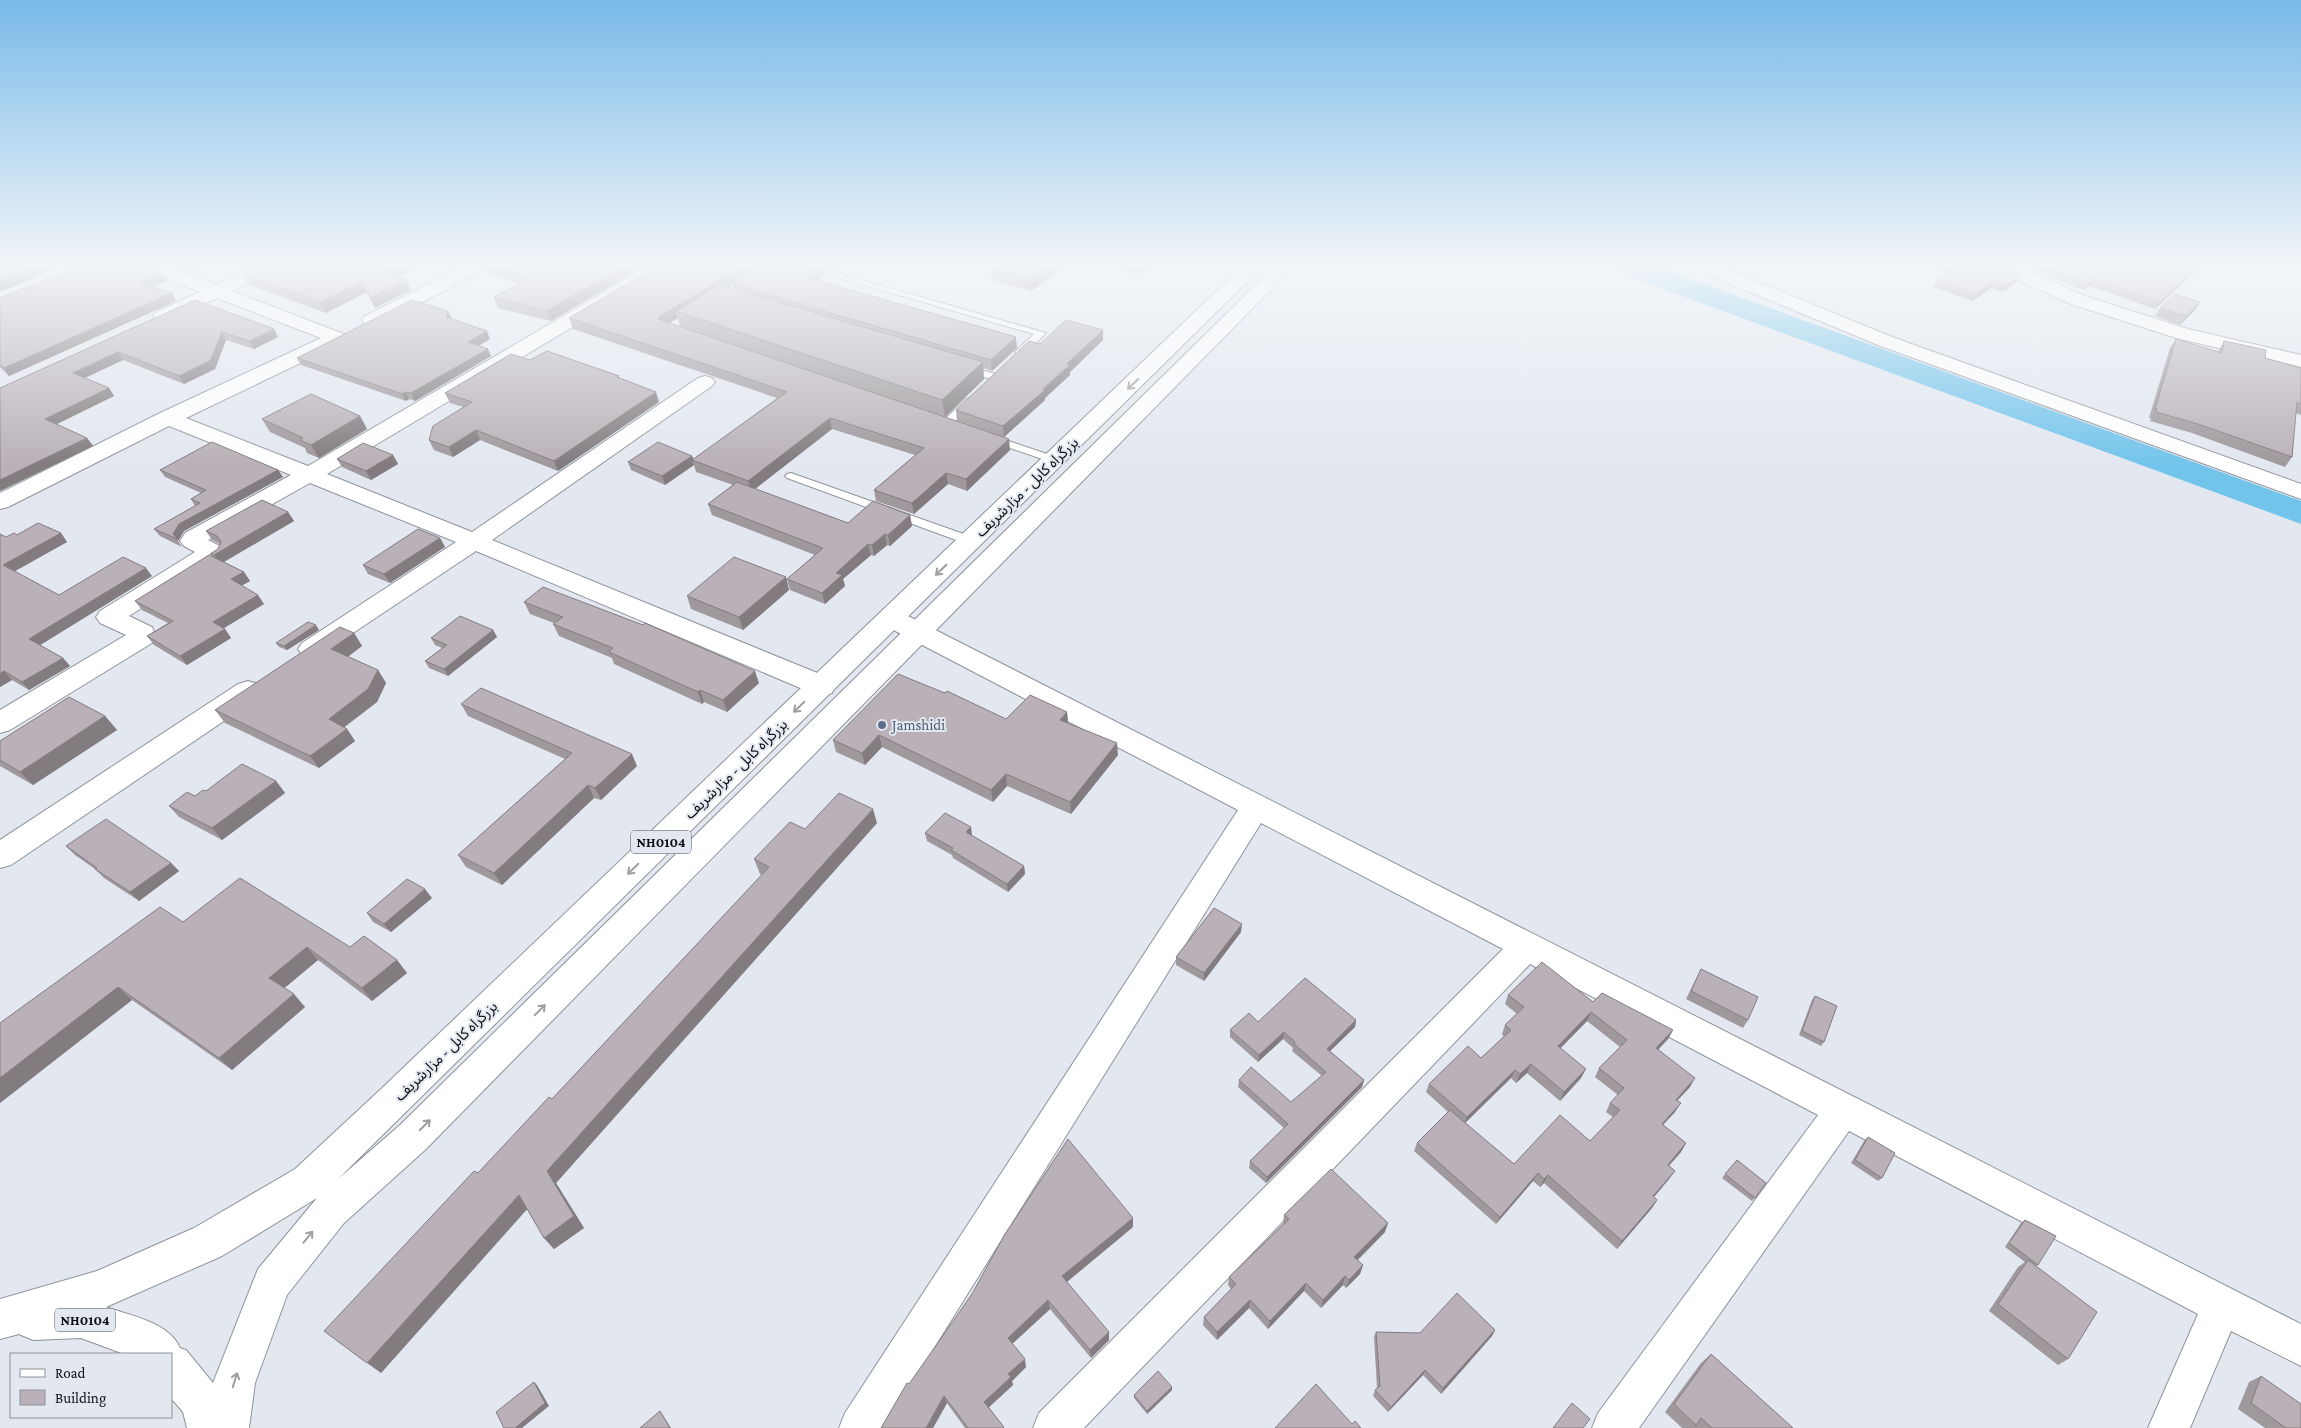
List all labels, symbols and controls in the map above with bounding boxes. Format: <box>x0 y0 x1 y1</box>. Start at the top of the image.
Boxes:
one-way arrow <box>1127 377 1139 390</box>
street label: بزرگراه کابل - مزارشریف <box>973 434 1082 541</box>
one-way arrow <box>935 564 948 576</box>
one-way arrow <box>793 701 806 713</box>
street label: بزرگراه کابل - مزارشریف <box>682 716 791 823</box>
place label: Jamshidi <box>890 717 945 734</box>
marker: Jamshidi <box>876 719 888 731</box>
road number: NH0104 <box>631 830 691 854</box>
one-way arrow <box>626 863 639 875</box>
street label: بزرگراه کابل - مزارشریف <box>392 998 501 1105</box>
one-way arrow <box>534 1004 546 1016</box>
one-way arrow <box>419 1118 431 1131</box>
one-way arrow <box>303 1231 314 1244</box>
road number: NH0104 <box>55 1308 115 1332</box>
legend <box>10 1353 172 1418</box>
text: Road <box>55 1365 86 1381</box>
one-way arrow <box>231 1372 241 1388</box>
text: Building <box>55 1390 106 1407</box>

